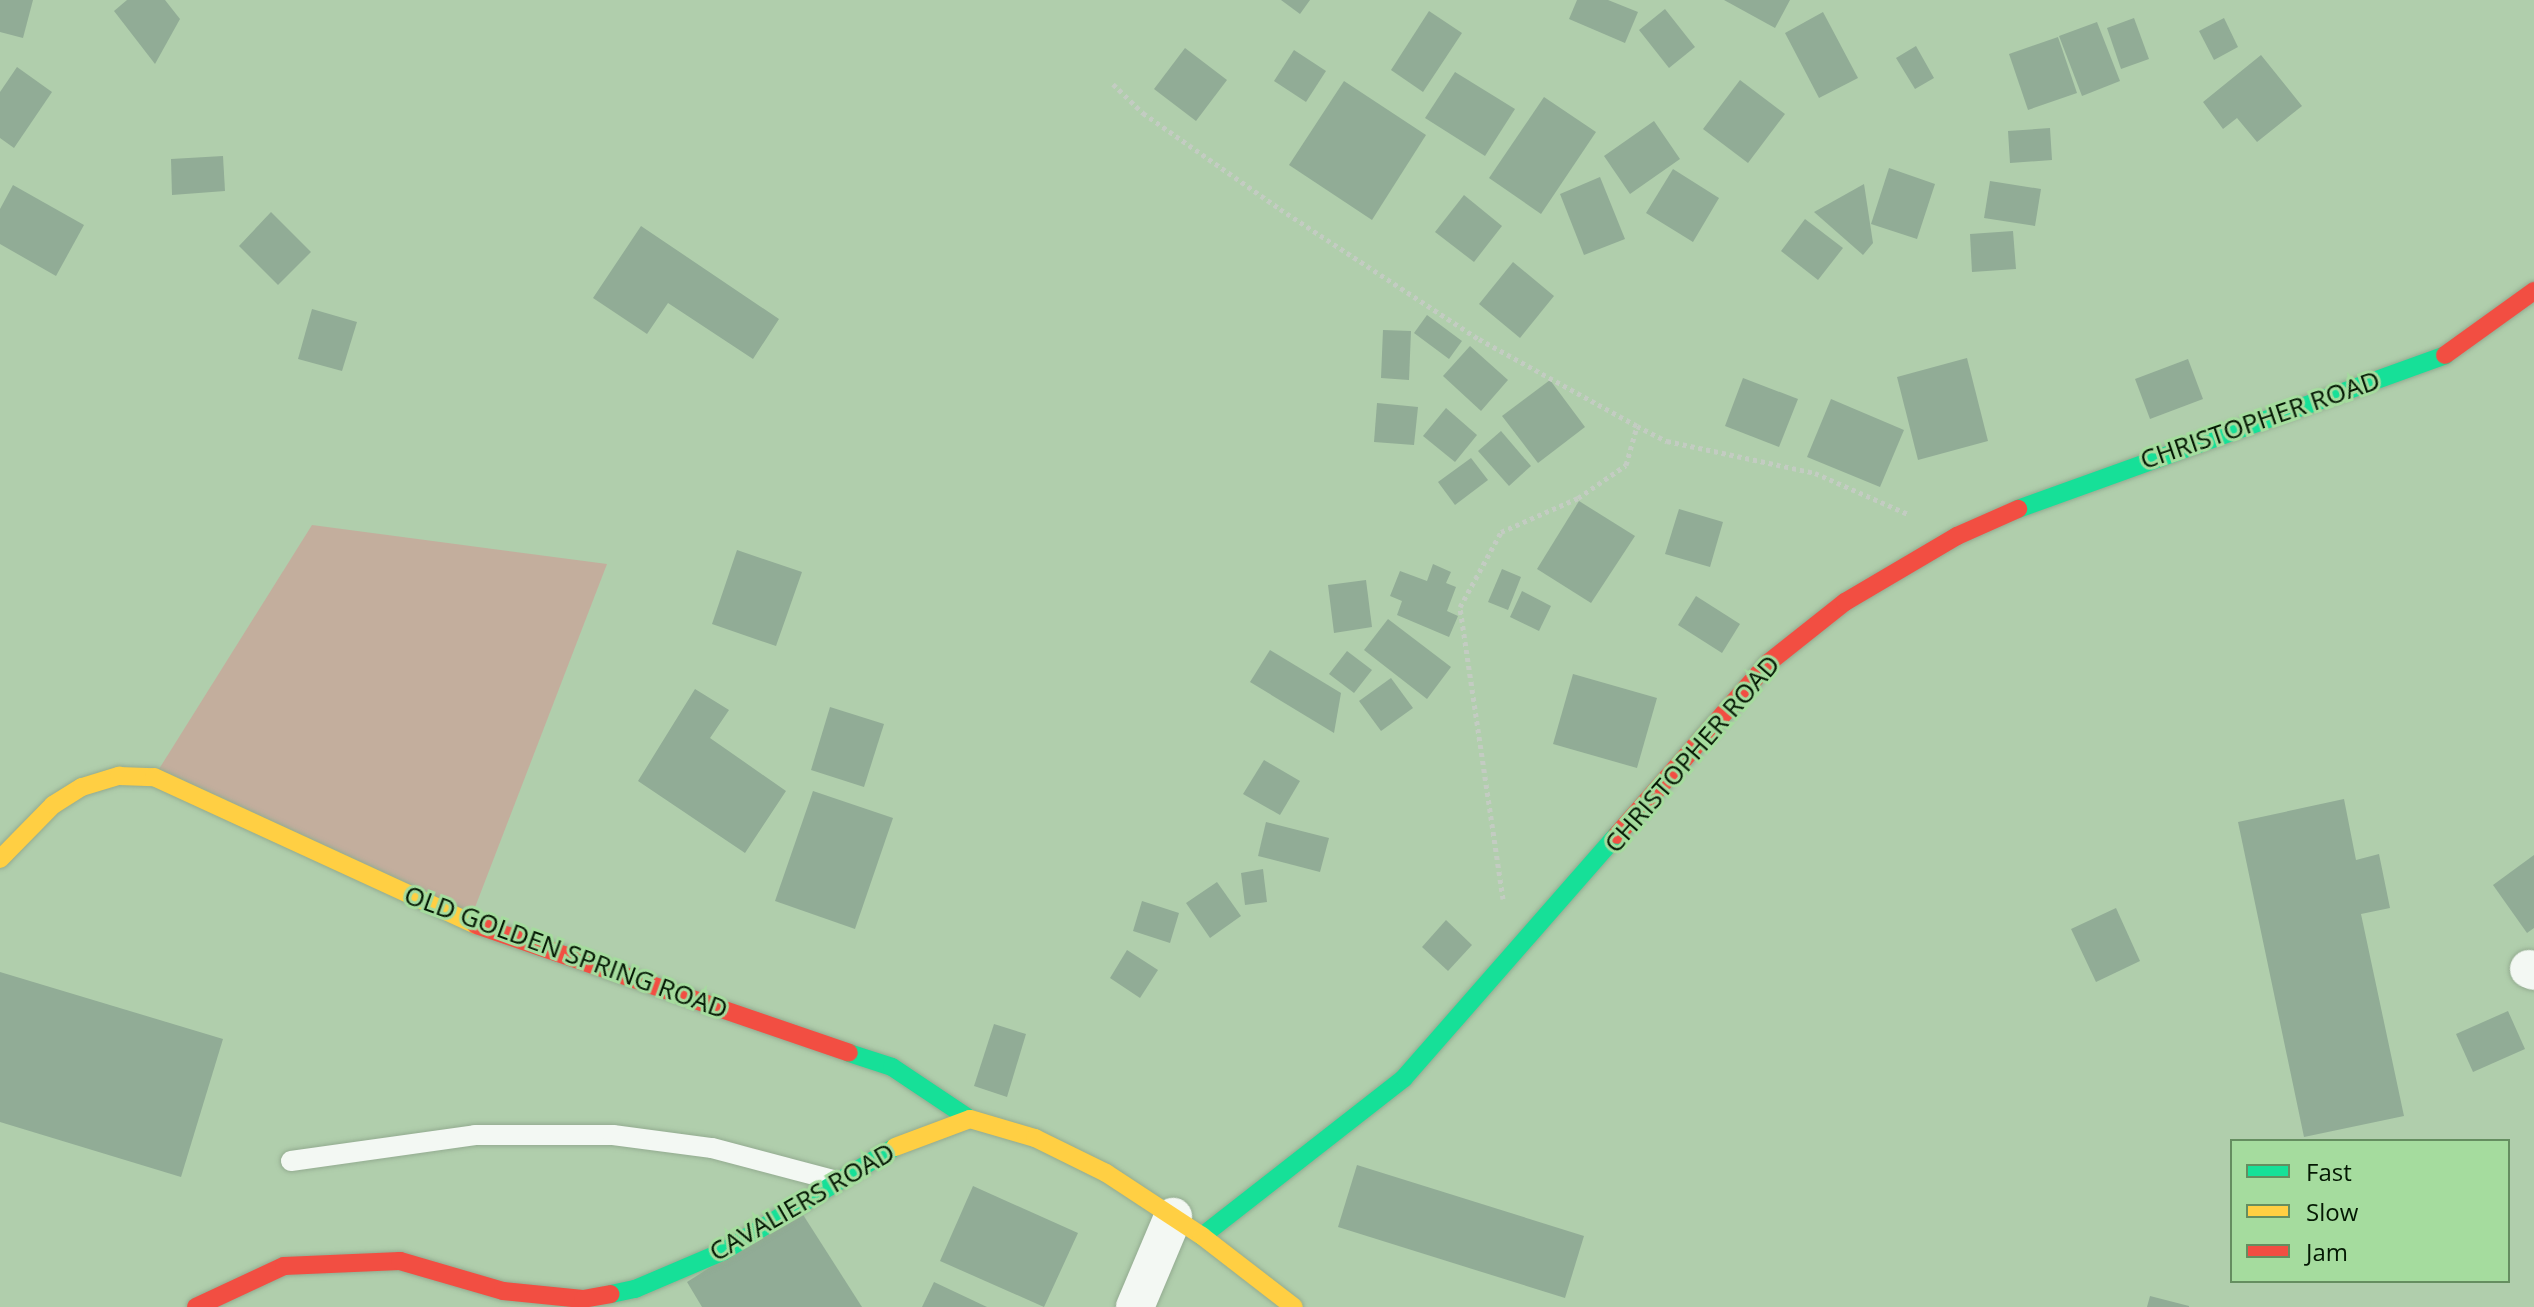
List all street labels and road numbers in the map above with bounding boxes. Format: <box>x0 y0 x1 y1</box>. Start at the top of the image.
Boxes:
street label: CHRISTOPHER ROAD <box>2136 364 2384 476</box>
street label: CHRISTOPHER ROAD <box>1598 649 1786 859</box>
street label: OLD GOLDEN SPRING ROAD <box>400 879 732 1025</box>
street label: CAVALIERS ROAD <box>704 1136 900 1268</box>

